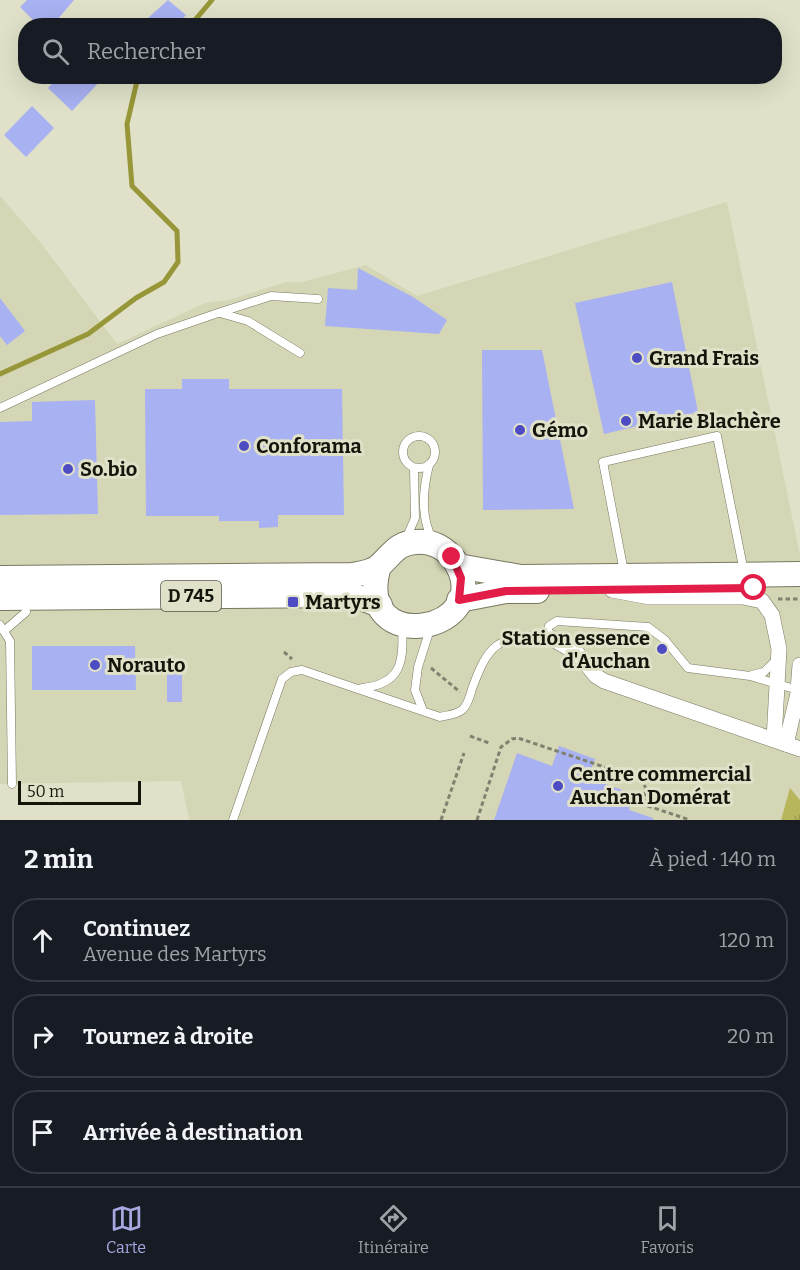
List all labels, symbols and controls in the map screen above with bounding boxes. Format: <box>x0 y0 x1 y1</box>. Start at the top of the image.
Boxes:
search box <box>18 18 782 84</box>
icon: search <box>39 35 72 68</box>
text: Rechercher <box>87 38 205 65</box>
place label: Grand Frais <box>649 346 759 370</box>
marker: Grand Frais <box>630 351 644 365</box>
place label: Marie Blachère <box>638 409 781 433</box>
marker: Marie Blachère <box>619 414 633 428</box>
place label: Gémo <box>532 418 588 442</box>
marker: Gémo <box>513 423 527 437</box>
place label: Conforama <box>256 434 362 458</box>
marker: Conforama <box>237 439 251 453</box>
place label: So.bio <box>80 457 137 481</box>
marker: So.bio <box>61 462 75 476</box>
route end <box>438 543 464 569</box>
route start <box>740 574 766 600</box>
road number: D 745 <box>161 581 221 611</box>
place label: Martyrs <box>305 590 381 614</box>
marker: Martyrs <box>286 595 300 609</box>
place label: Station essence d'Auchan <box>501 626 650 673</box>
marker: Station essence d'Auchan <box>655 642 669 656</box>
place label: Norauto <box>107 653 186 677</box>
marker: Norauto <box>88 658 102 672</box>
place label: Centre commercial Auchan Domérat <box>570 762 751 809</box>
scale bar <box>18 778 141 806</box>
marker: Centre commercial Auchan Domérat <box>551 779 565 793</box>
text: 50 m <box>27 782 64 801</box>
text: 2 min <box>24 844 93 875</box>
text: À pied · 140 m <box>649 847 776 871</box>
text: Continuez <box>83 915 190 942</box>
icon: ahead <box>26 924 59 957</box>
text: 120 m <box>719 928 774 952</box>
text: Avenue des Martyrs <box>83 942 267 966</box>
icon: right <box>26 1020 59 1053</box>
text: Tournez à droite <box>83 1023 253 1050</box>
text: 20 m <box>727 1024 774 1048</box>
icon: arrive <box>26 1116 59 1149</box>
text: Arrivée à destination <box>83 1119 303 1146</box>
tab: Carte <box>106 1202 146 1257</box>
tab: Itinéraire <box>358 1202 429 1257</box>
tab: Favoris <box>641 1202 694 1257</box>

